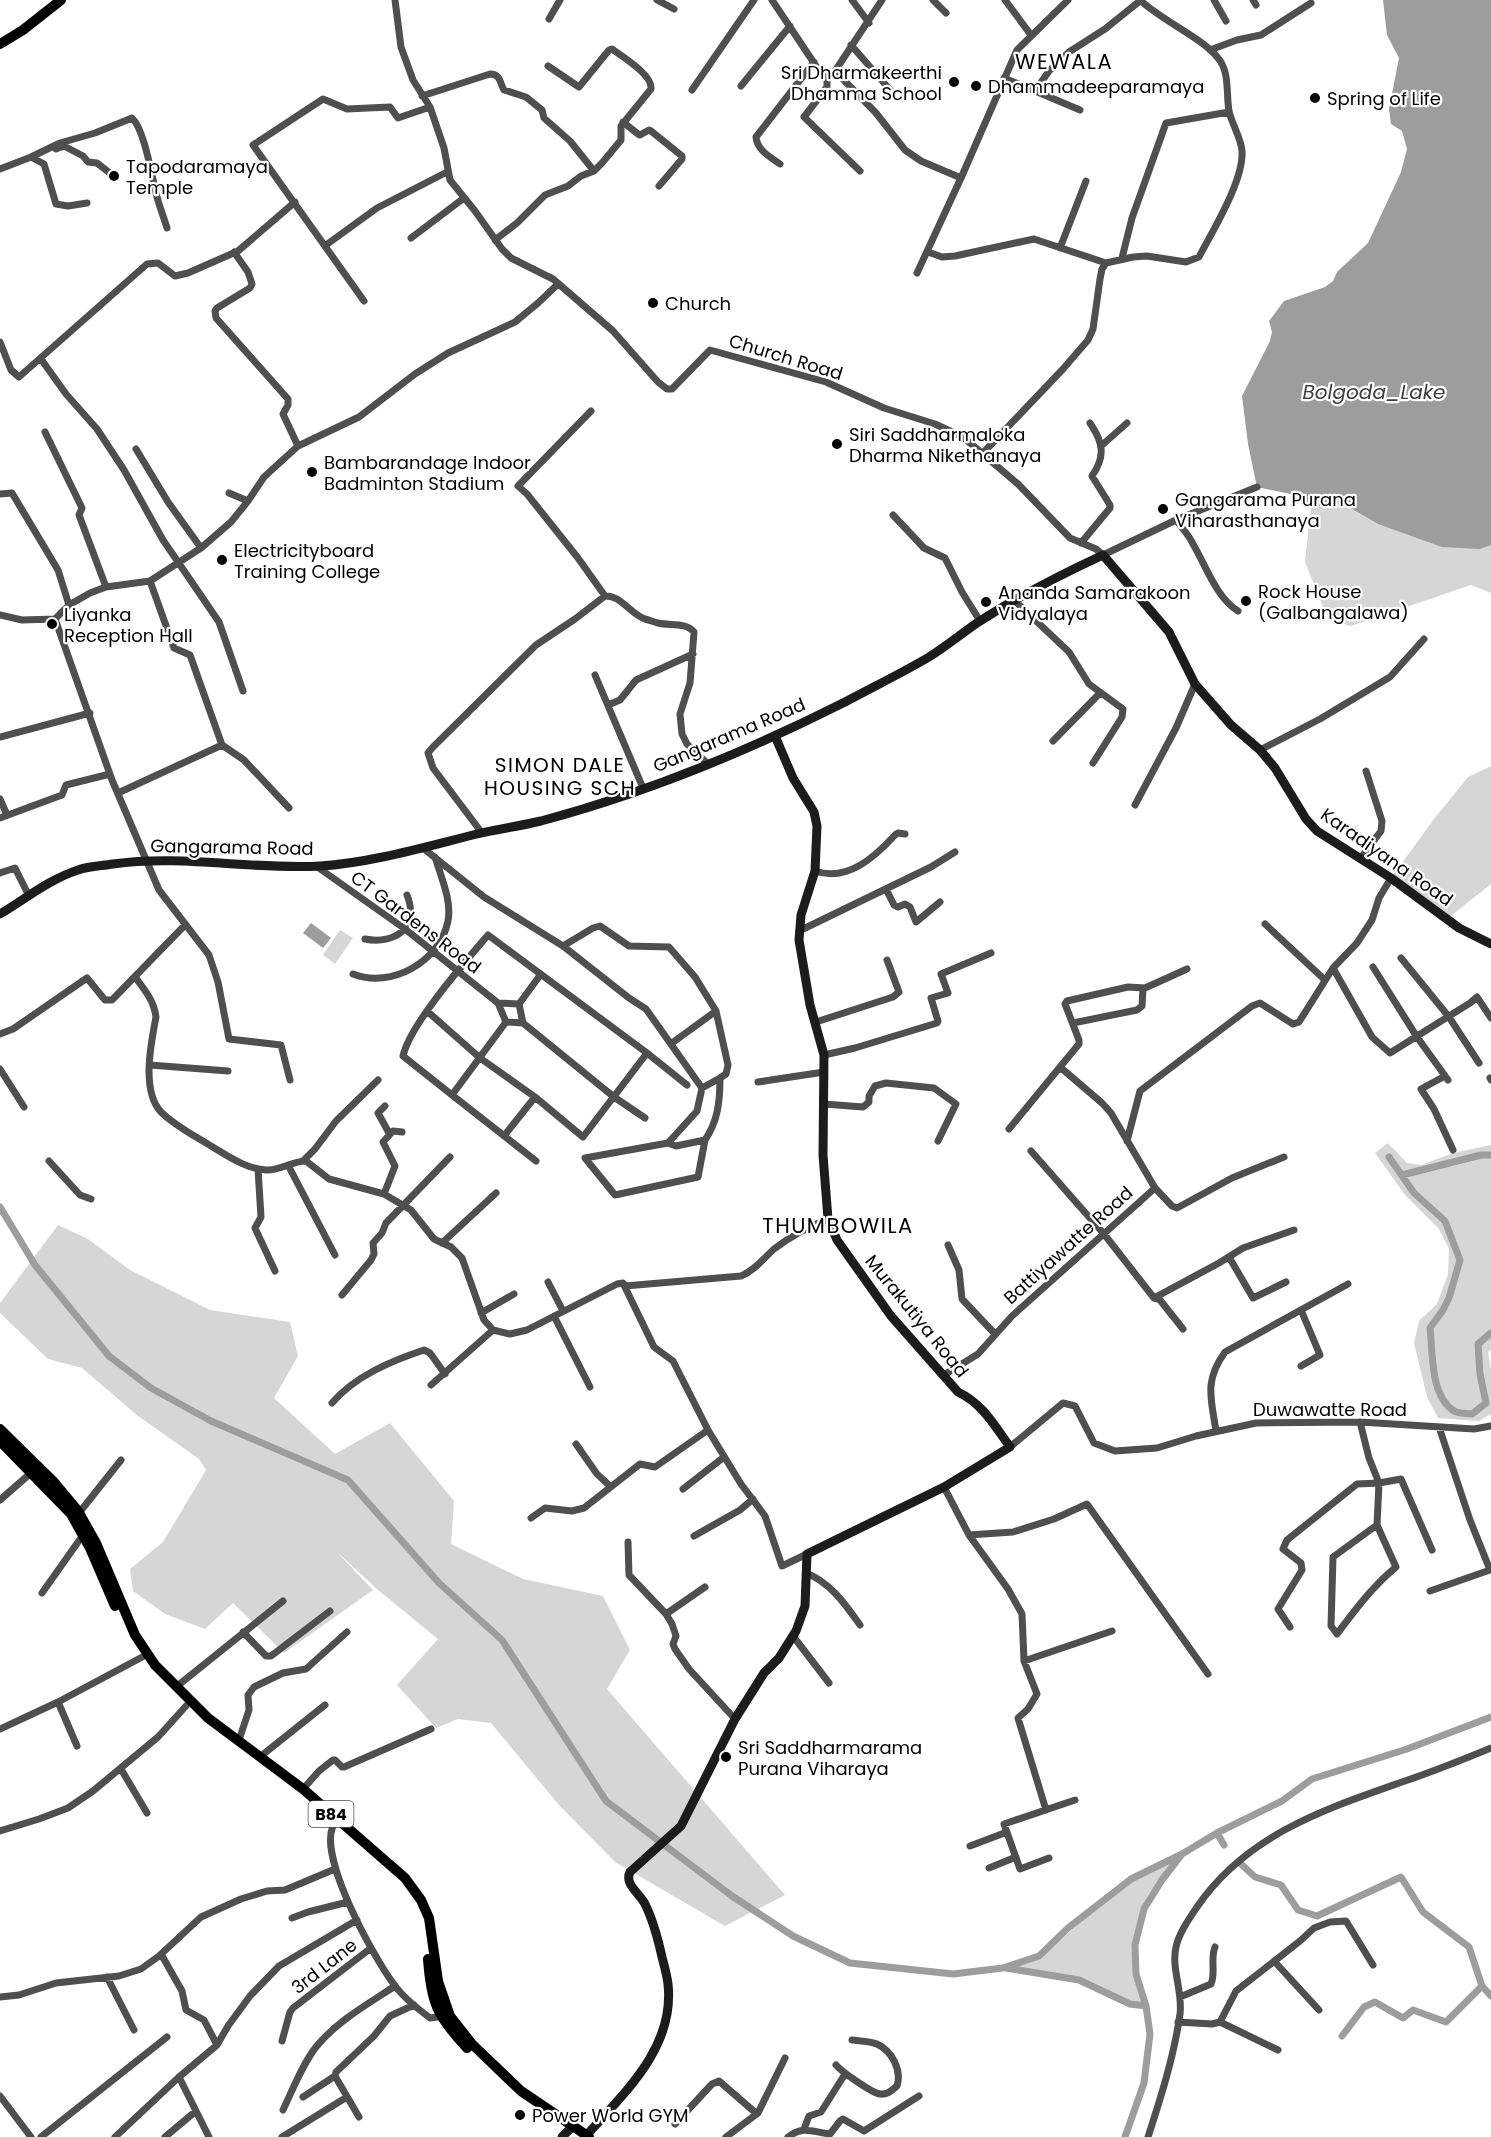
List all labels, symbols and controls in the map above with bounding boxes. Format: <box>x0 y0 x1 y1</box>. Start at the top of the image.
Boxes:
district label: WEWALA <box>1015 47 1113 76</box>
place label: Sri Dharmakeerthi Dhamma School <box>781 60 942 106</box>
place label: Dhammadeeparamaya <box>988 74 1204 99</box>
marker: Sri Dharmakeerthi Dhamma School <box>947 75 961 89</box>
marker: Dhammadeeparamaya <box>969 79 983 93</box>
place label: Spring of Life <box>1327 86 1441 111</box>
marker: Spring of Life <box>1308 91 1322 105</box>
place label: Tapodaramaya Temple <box>126 154 268 200</box>
marker: Tapodaramaya Temple <box>107 169 121 183</box>
place label: Church <box>665 291 731 316</box>
marker: Church <box>646 296 660 310</box>
street label: Church Road <box>726 328 846 386</box>
water label: Bolgoda_Lake <box>1303 378 1445 406</box>
place label: Siri Saddharmaloka Dharma Nikethanaya <box>849 422 1041 468</box>
marker: Siri Saddharmaloka Dharma Nikethanaya <box>830 437 844 451</box>
place label: Bambarandage Indoor Badminton Stadium <box>324 450 531 496</box>
marker: Bambarandage Indoor Badminton Stadium <box>305 465 319 479</box>
place label: Gangarama Purana Viharasthanaya <box>1175 487 1356 533</box>
marker: Gangarama Purana Viharasthanaya <box>1156 502 1170 516</box>
place label: Electricityboard Training College <box>234 538 380 584</box>
marker: Electricityboard Training College <box>215 553 229 567</box>
place label: Rock House (Galbangalawa) <box>1258 579 1409 625</box>
place label: Ananda Samarakoon Vidyalaya <box>998 580 1191 626</box>
marker: Rock House (Galbangalawa) <box>1239 594 1253 608</box>
marker: Ananda Samarakoon Vidyalaya <box>979 595 993 609</box>
place label: Liyanka Reception Hall <box>64 602 193 648</box>
marker: Liyanka Reception Hall <box>45 617 59 631</box>
street label: Gangarama Road <box>649 692 809 778</box>
district label: SIMON DALE HOUSING SCH <box>484 751 636 802</box>
street label: Karadiyana Road <box>1316 802 1458 912</box>
street label: Gangarama Road <box>150 833 314 861</box>
street label: CT Gardens Road <box>346 865 486 979</box>
street label: Battiyawatte Road <box>998 1180 1138 1310</box>
district label: THUMBOWILA <box>762 1211 914 1240</box>
street label: Murakutiya Road <box>860 1249 974 1383</box>
street label: Duwawatte Road <box>1253 1397 1407 1422</box>
place label: Sri Saddharmarama Purana Viharaya <box>738 1735 922 1781</box>
marker: Sri Saddharmarama Purana Viharaya <box>719 1750 733 1764</box>
road number: B84 <box>308 1801 354 1827</box>
street label: 3rd Lane <box>286 1932 362 2000</box>
place label: Power World GYM <box>532 2103 689 2128</box>
marker: Power World GYM <box>513 2108 527 2122</box>

